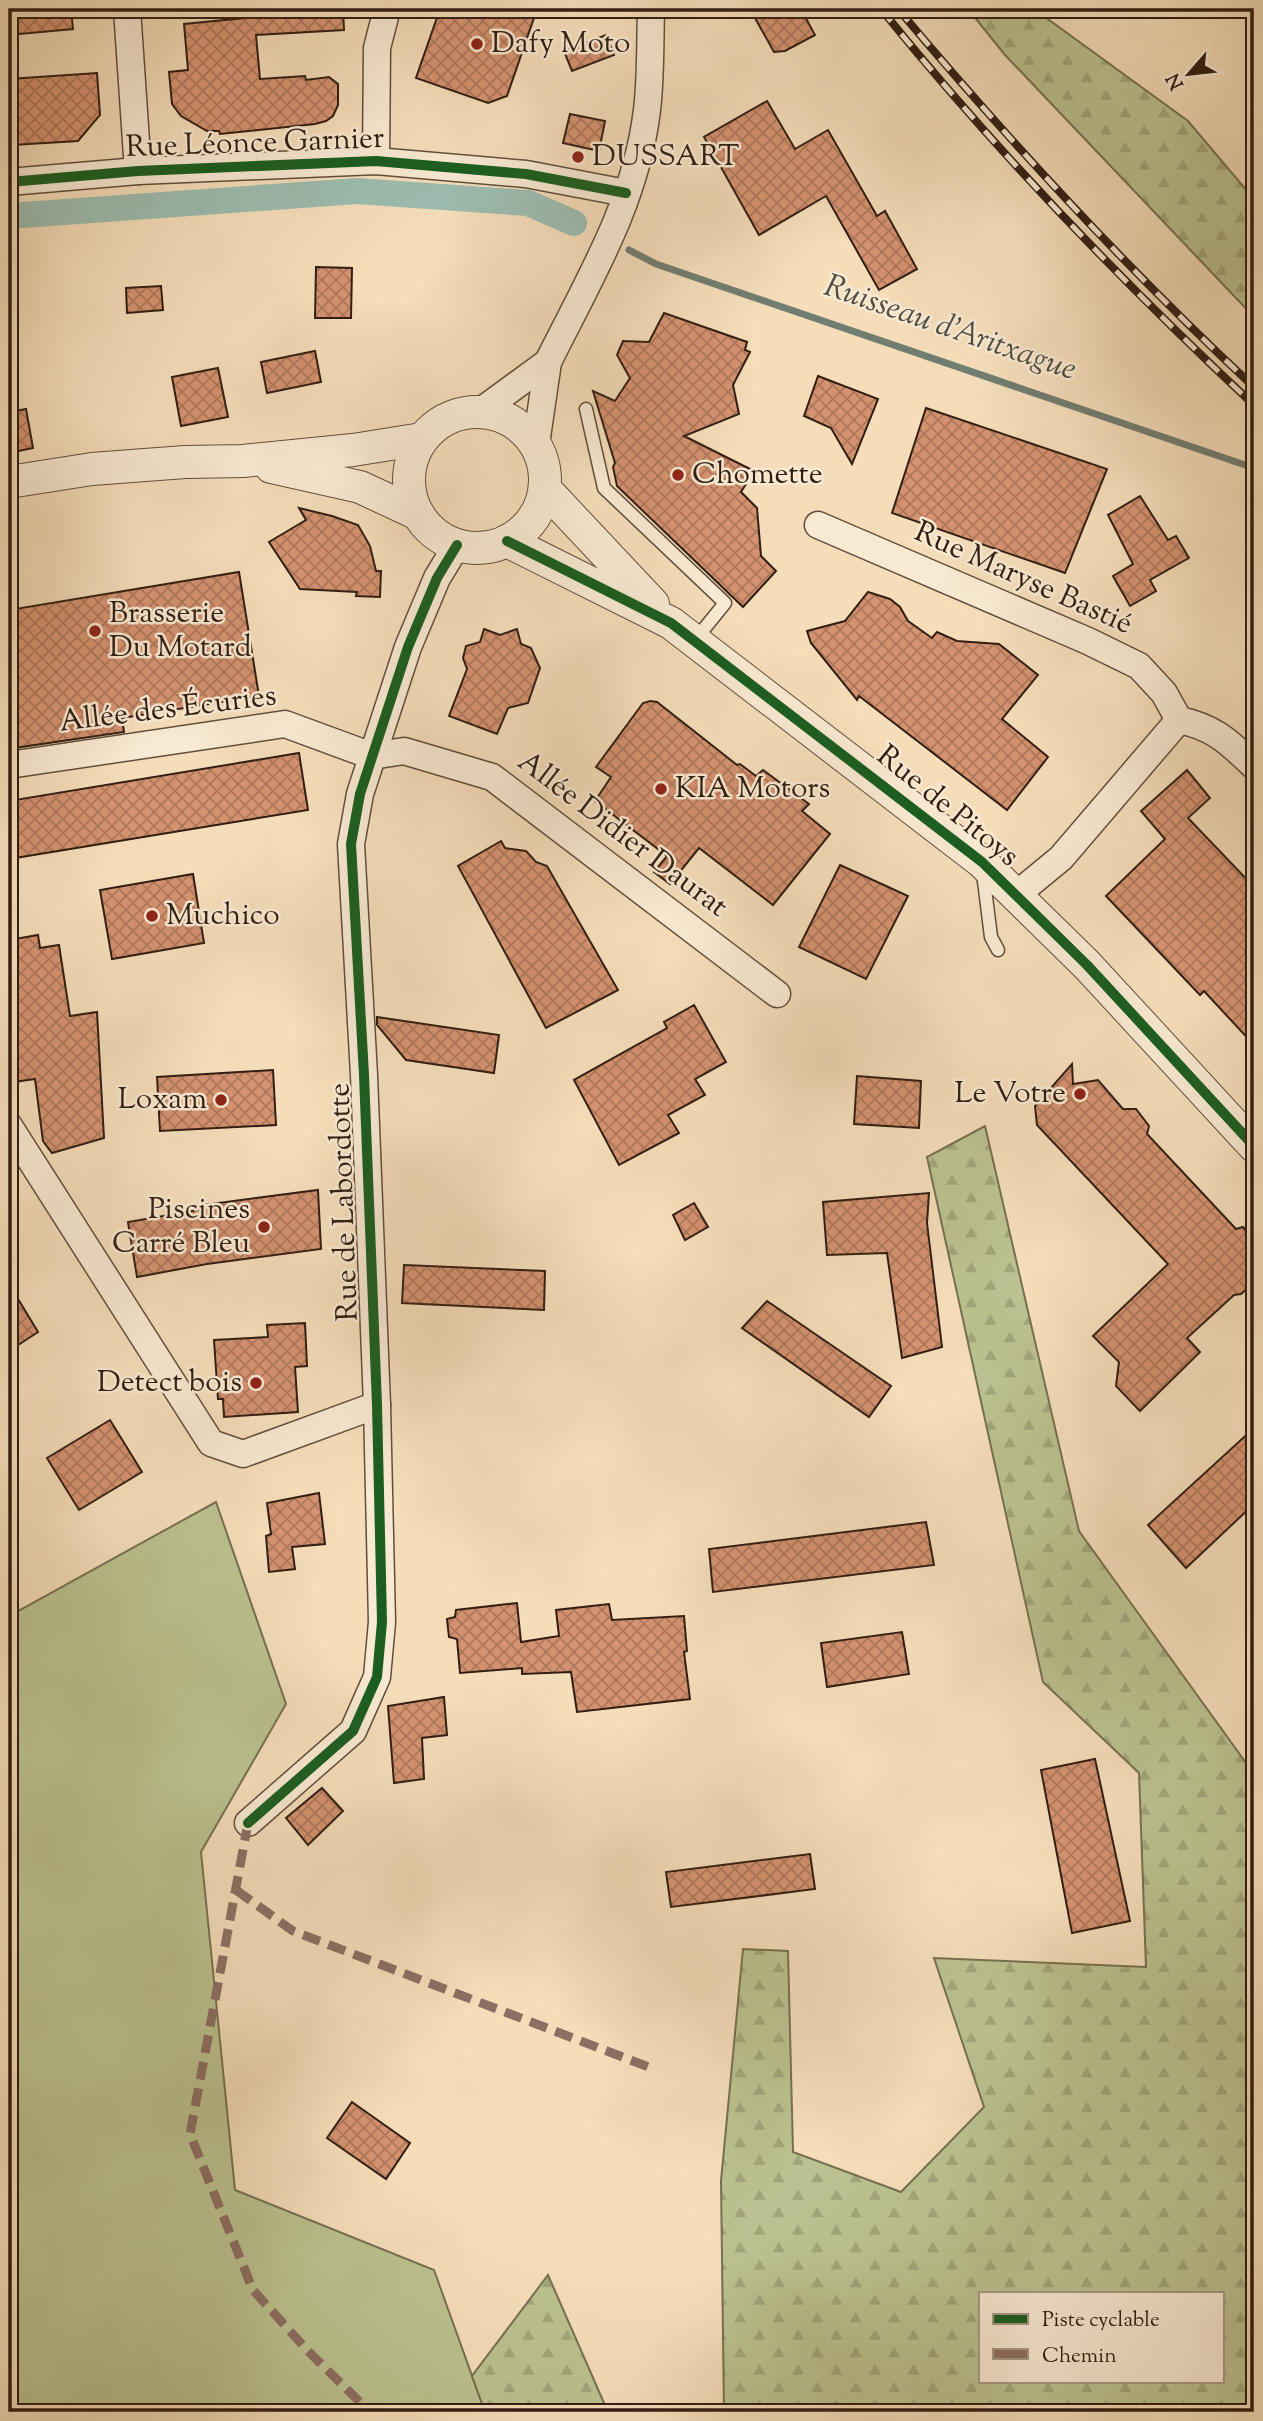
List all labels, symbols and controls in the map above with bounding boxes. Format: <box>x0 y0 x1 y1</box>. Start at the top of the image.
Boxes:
place label: Dafy Moto <box>491 23 630 66</box>
marker: Dafy Moto <box>469 36 485 52</box>
north arrow <box>1154 38 1224 108</box>
text: N <box>1161 68 1192 94</box>
street label: Rue Léonce Garnier <box>125 118 385 170</box>
place label: DUSSART <box>592 136 739 179</box>
marker: DUSSART <box>570 149 586 165</box>
water label: Ruisseau d'Aritxague <box>818 264 1082 394</box>
place label: Chomette <box>692 454 823 497</box>
marker: Chomette <box>670 467 686 483</box>
street label: Rue Maryse Bastié <box>907 512 1139 646</box>
place label: Brasserie Du Motard <box>109 593 252 670</box>
marker: Brasserie Du Motard <box>87 623 103 639</box>
street label: Allée des Écuries <box>57 675 279 745</box>
street label: Rue de Pitoys <box>866 736 1028 878</box>
street label: Allée Didier Daurat <box>508 741 736 929</box>
place label: KIA Motors <box>675 768 830 811</box>
marker: KIA Motors <box>653 781 669 797</box>
place label: Muchico <box>166 895 280 938</box>
marker: Muchico <box>144 908 160 924</box>
place label: Le Votre <box>955 1073 1066 1116</box>
place label: Loxam <box>118 1079 207 1122</box>
street label: Rue de Labordotte <box>319 1082 371 1322</box>
marker: Le Votre <box>1072 1086 1088 1102</box>
marker: Loxam <box>213 1092 229 1108</box>
place label: Piscines Carré Bleu <box>112 1189 250 1266</box>
marker: Piscines Carré Bleu <box>256 1219 272 1235</box>
place label: Detect bois <box>97 1362 242 1405</box>
marker: Detect bois <box>248 1375 264 1391</box>
legend <box>979 2292 1224 2382</box>
text: Piste cyclable <box>1042 2306 1160 2336</box>
text: Chemin <box>1042 2342 1117 2372</box>

